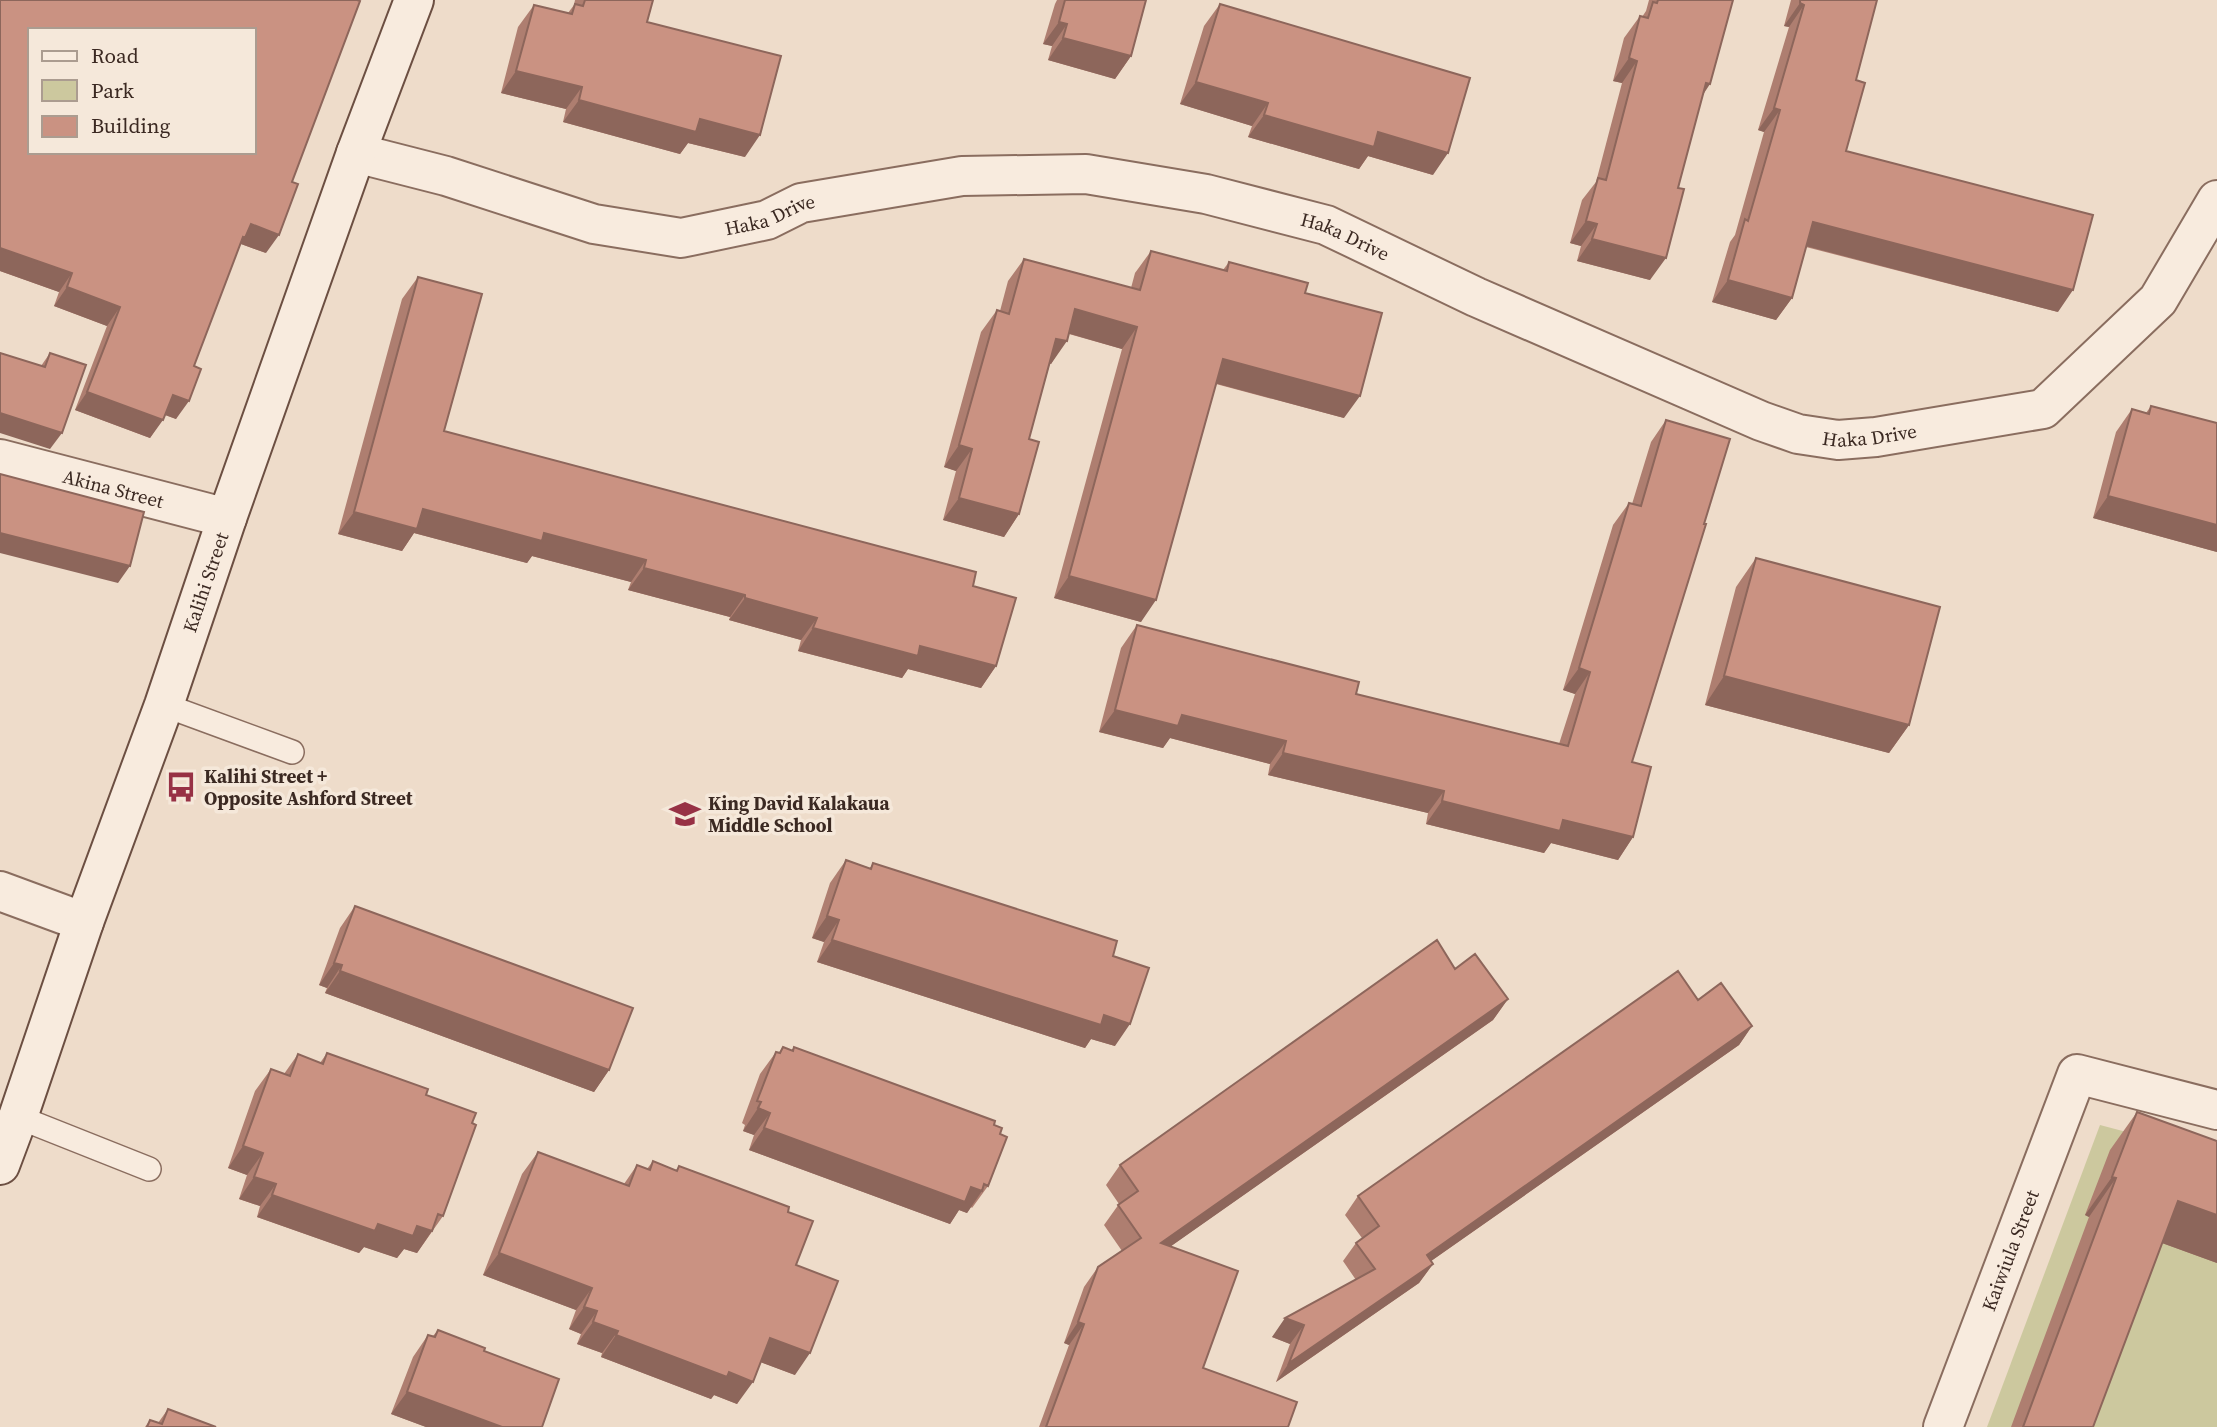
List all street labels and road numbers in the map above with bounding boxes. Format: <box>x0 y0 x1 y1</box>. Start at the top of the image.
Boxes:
street label: Haka Drive <box>722 188 817 241</box>
street label: Haka Drive <box>1298 206 1394 267</box>
street label: Haka Drive <box>1821 417 1919 453</box>
street label: Akina Street <box>60 463 167 514</box>
street label: Kalihi Street <box>176 528 235 636</box>
street label: Kaiwiula Street <box>1975 1185 2045 1315</box>

